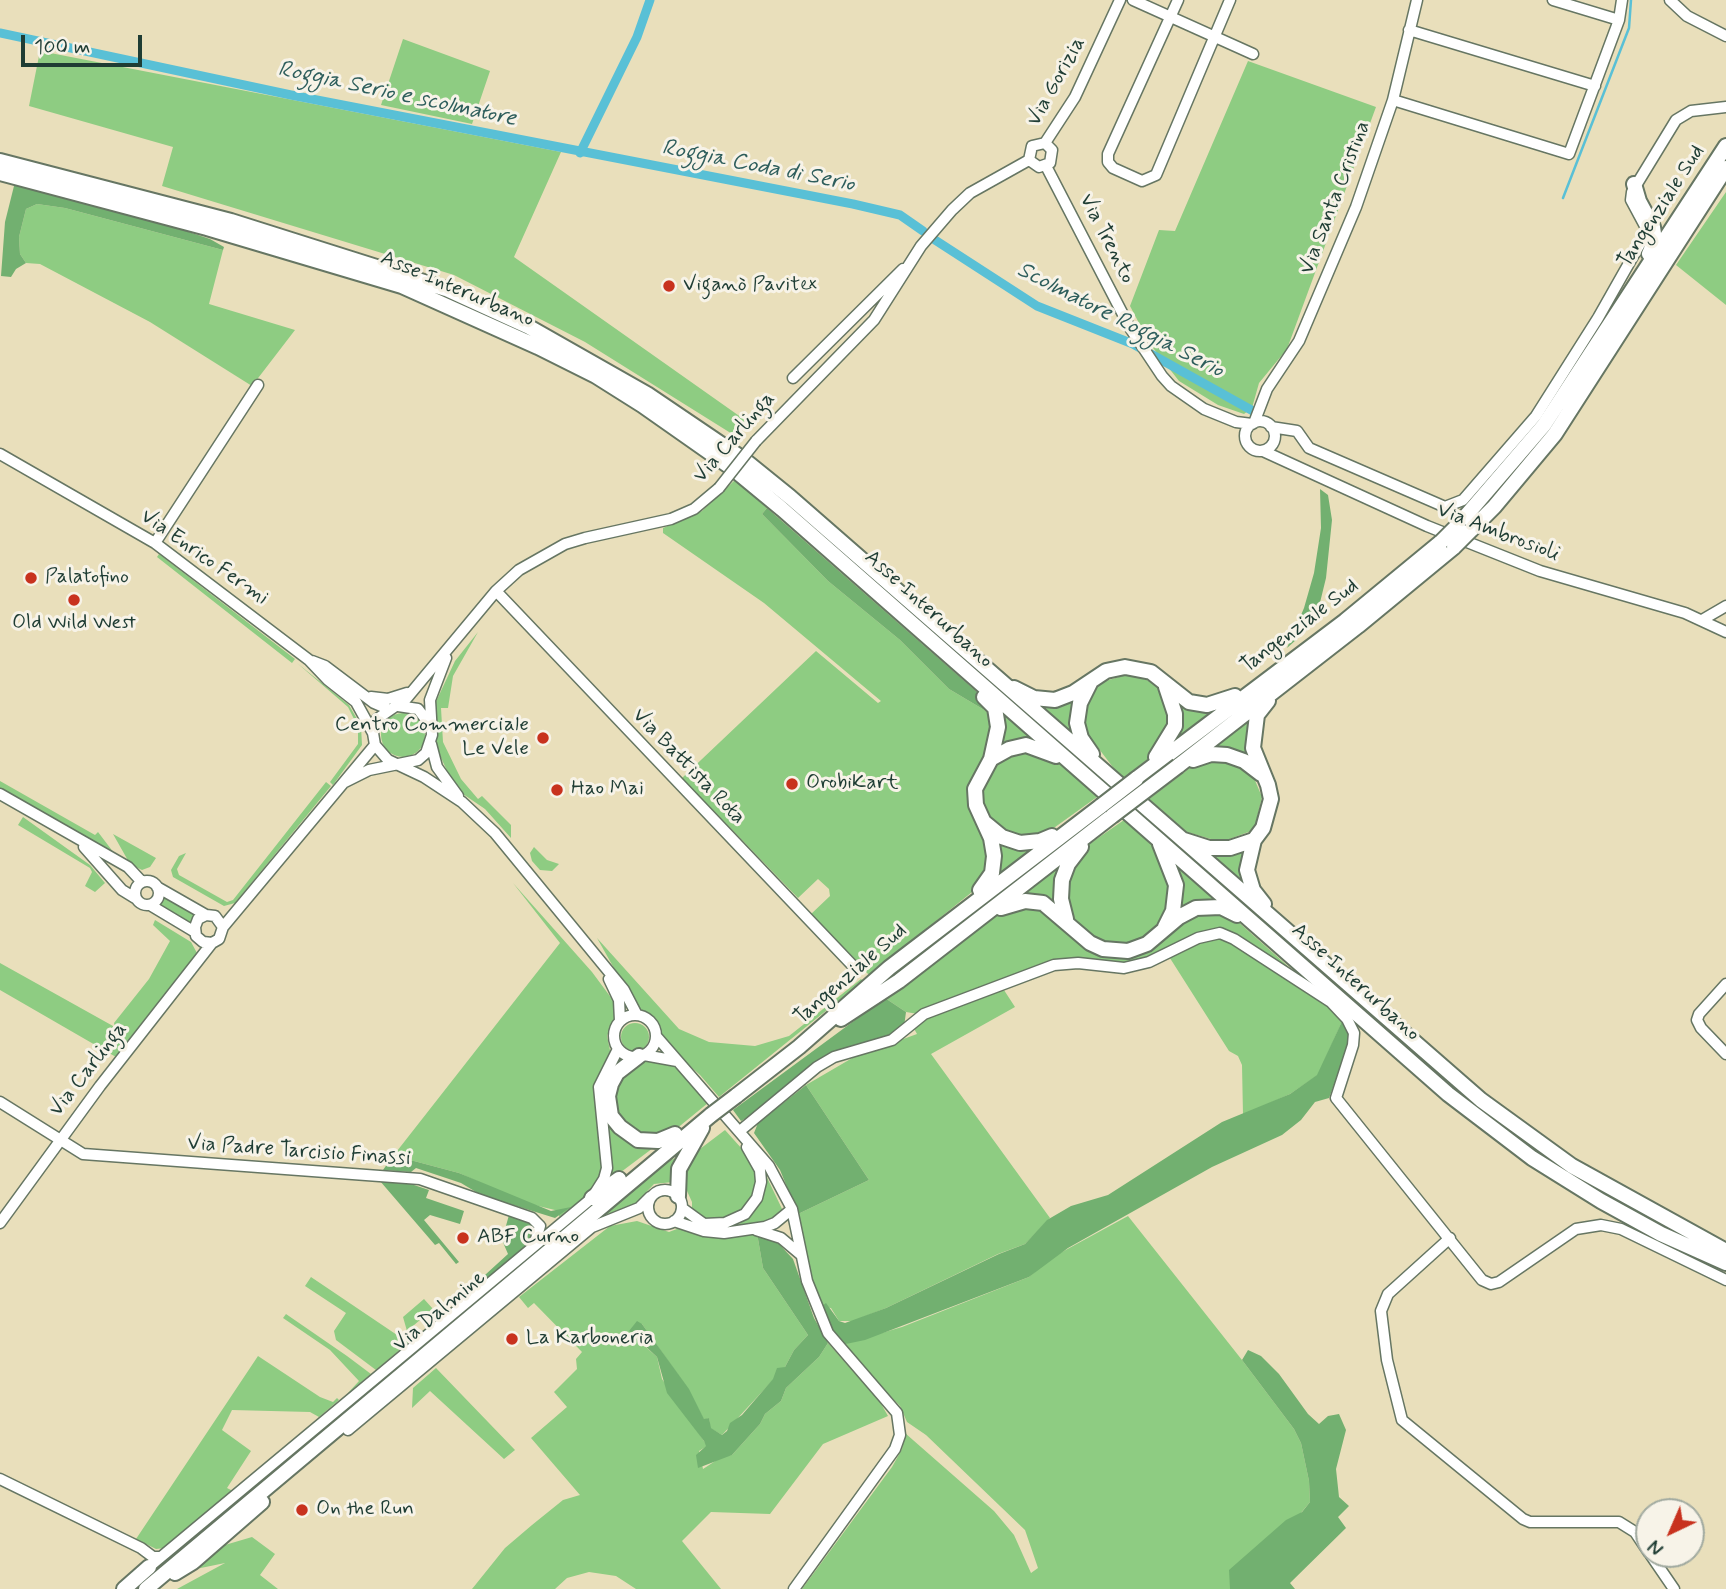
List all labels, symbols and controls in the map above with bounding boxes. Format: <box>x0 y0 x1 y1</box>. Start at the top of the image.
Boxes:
scale bar <box>24 21 145 65</box>
text: 100 m <box>34 33 90 61</box>
street label: Via Gorizia <box>1022 33 1092 131</box>
water label: Roggia Serio e scolmatore <box>275 56 519 134</box>
street label: Via Santa Cristina <box>1295 118 1377 278</box>
water label: Roggia Coda di Serio <box>659 135 857 199</box>
street label: Tangenziale Sud <box>1613 141 1711 273</box>
street label: Via Trento <box>1073 190 1139 288</box>
street label: Asse Interurbano <box>376 246 538 334</box>
water label: Scolmatore Roggia Serio <box>1012 257 1228 385</box>
place label: Viganò Pavitex <box>683 273 817 299</box>
marker: Viganò Pavitex <box>661 278 677 294</box>
street label: Via Carlinga <box>689 387 781 489</box>
street label: Via Ambrosioli <box>1433 498 1563 568</box>
street label: Via Enrico Fermi <box>135 505 273 611</box>
street label: Asse Interurbano <box>858 546 998 674</box>
place label: Palatofino <box>45 565 129 591</box>
marker: Palatofino <box>23 570 39 586</box>
street label: Tangenziale Sud <box>1236 574 1364 680</box>
marker: Old Wild West <box>66 592 82 608</box>
place label: Old Wild West <box>12 611 136 637</box>
street label: Via Battista Rota <box>626 704 750 830</box>
place label: Centro Commerciale Le Vele <box>335 713 529 763</box>
marker: Centro Commerciale Le Vele <box>535 730 551 746</box>
place label: OrobiKart <box>806 771 899 797</box>
marker: OrobiKart <box>784 776 800 792</box>
place label: Hao Mai <box>571 777 644 803</box>
marker: Hao Mai <box>549 782 565 798</box>
street label: Tangenziale Sud <box>789 919 913 1031</box>
street label: Asse Interurbano <box>1285 919 1425 1047</box>
street label: Via Carlinga <box>45 1018 133 1122</box>
street label: Via Padre Tarcisio Finassi <box>186 1132 412 1172</box>
place label: ABF Curno <box>477 1225 579 1251</box>
marker: ABF Curno <box>455 1230 471 1246</box>
street label: Via Dalmine <box>389 1266 491 1358</box>
place label: La Karboneria <box>526 1326 654 1352</box>
marker: La Karboneria <box>504 1331 520 1347</box>
place label: On the Run <box>316 1497 414 1523</box>
north arrow <box>1635 1498 1705 1568</box>
marker: On the Run <box>294 1502 310 1518</box>
text: N <box>1643 1534 1670 1560</box>

